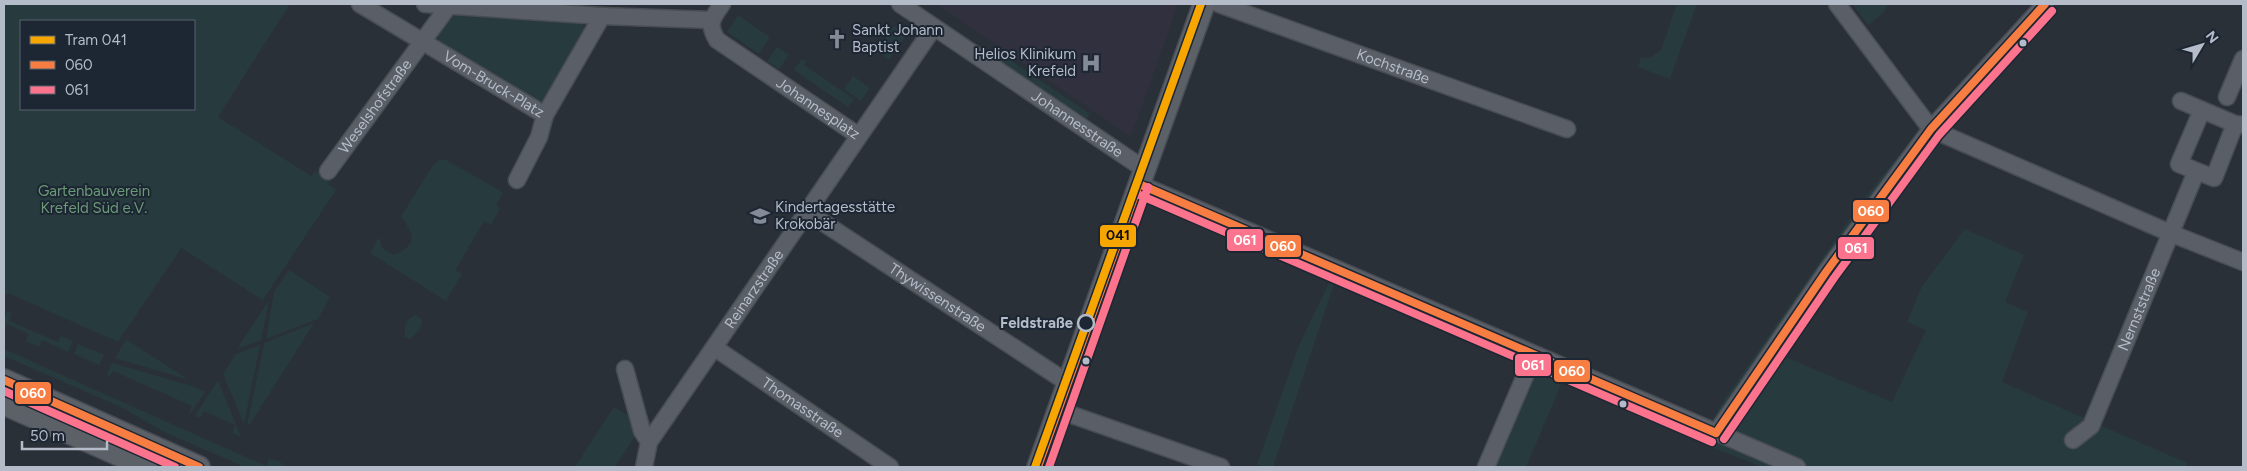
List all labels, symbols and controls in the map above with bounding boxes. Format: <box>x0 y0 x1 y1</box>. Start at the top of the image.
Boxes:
legend <box>20 20 195 110</box>
north arrow <box>2177 20 2227 70</box>
place label: Sankt Johann Baptist <box>852 21 943 56</box>
church icon: Sankt Johann Baptist <box>826 28 848 50</box>
text: N <box>2202 28 2222 47</box>
text: Tram 041 <box>65 31 127 49</box>
unlabelled marker <box>2018 38 2028 48</box>
place label: Helios Klinikum Krefeld <box>974 45 1076 80</box>
street label: Kochstraße <box>1354 45 1432 88</box>
street label: Vom-Bruck-Platz <box>440 47 548 121</box>
hospital icon: Helios Klinikum Krefeld <box>1080 52 1102 74</box>
text: 060 <box>65 56 93 74</box>
street label: Weselshofstraße <box>335 56 416 157</box>
street label: Johannesplatz <box>773 74 863 143</box>
text: 061 <box>65 81 89 99</box>
street label: Johannesstraße <box>1028 87 1126 161</box>
park label: Gartenbauverein Krefeld Süd e.V. <box>38 182 150 217</box>
place label: Kindertagesstätte Krokobär <box>775 198 895 233</box>
line badge: 060 <box>1852 199 1890 223</box>
text: 060 <box>1858 203 1884 220</box>
school or university icon: Kindertagesstätte Krokobär <box>749 205 771 227</box>
line badge: 041 <box>1099 224 1137 248</box>
text: 041 <box>1106 227 1130 244</box>
line badge: 061 <box>1226 228 1264 252</box>
text: 061 <box>1233 232 1257 249</box>
line badge: 060 <box>1264 234 1302 258</box>
line badge: 061 <box>1837 236 1875 260</box>
text: 060 <box>1270 238 1296 255</box>
text: 061 <box>1844 240 1868 257</box>
street label: Reinarzstraße <box>721 246 787 332</box>
street label: Thywissenstraße <box>886 259 989 336</box>
street label: Nernststraße <box>2114 265 2164 353</box>
place label: Feldstraße <box>1000 314 1074 332</box>
marker: Feldstraße <box>1077 314 1095 332</box>
line badge: 061 <box>1514 353 1552 377</box>
unlabelled marker <box>1081 356 1091 366</box>
text: 061 <box>1521 357 1545 374</box>
line badge: 060 <box>1553 359 1591 383</box>
text: 060 <box>1559 363 1585 380</box>
street label: Thomasstraße <box>758 373 847 442</box>
line badge: 060 <box>14 381 52 405</box>
text: 060 <box>20 385 46 402</box>
unlabelled marker <box>1618 399 1628 409</box>
scale bar <box>22 418 108 450</box>
text: 50 m <box>30 427 65 445</box>

